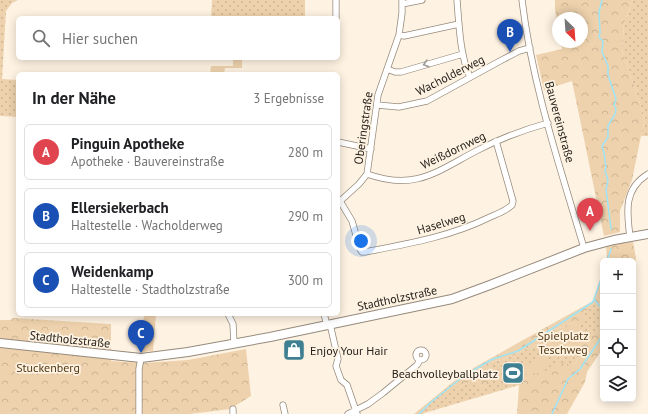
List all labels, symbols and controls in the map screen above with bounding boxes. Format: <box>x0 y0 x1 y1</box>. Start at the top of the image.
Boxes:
north arrow <box>552 12 588 48</box>
search box <box>16 16 340 60</box>
pin: B <box>497 19 523 52</box>
icon: search <box>30 27 52 49</box>
text: Hier suchen <box>62 29 138 48</box>
street label: Wacholderweg <box>413 51 487 99</box>
one-way arrow <box>423 60 429 68</box>
street label: Bauvereinstraße <box>542 80 578 164</box>
text: In der Nähe <box>32 87 116 109</box>
text: 3 Ergebnisse <box>253 90 324 107</box>
street label: Oberingstraße <box>350 91 376 165</box>
street label: Weißdornweg <box>418 128 488 172</box>
text: Pinguin Apotheke <box>71 134 184 153</box>
text: A <box>42 144 50 161</box>
text: 280 m <box>288 144 323 161</box>
text: Apotheke · Bauvereinstraße <box>71 153 224 170</box>
text: Ellersiekerbach <box>71 198 169 217</box>
pin: A <box>577 198 603 231</box>
text: B <box>42 208 50 225</box>
text: 290 m <box>288 208 323 225</box>
street label: Haselweg <box>415 209 467 237</box>
text: Haltestelle · Wacholderweg <box>71 217 223 234</box>
your location <box>351 231 371 251</box>
map controls <box>600 258 636 402</box>
button: + <box>600 258 636 294</box>
text: Weidenkamp <box>71 262 154 281</box>
text: C <box>42 272 50 289</box>
text: 300 m <box>288 272 323 289</box>
text: Haltestelle · Stadtholzstraße <box>71 281 230 298</box>
street label: Stadtholzstraße <box>356 282 438 314</box>
button: − <box>600 294 636 330</box>
pin: C <box>128 320 154 353</box>
street label: Stadtholzstraße <box>29 327 111 351</box>
park label: Spielplatz Teschweg <box>537 328 589 357</box>
button: locate <box>600 330 636 366</box>
shop icon: Enjoy Your Hair <box>281 337 307 363</box>
place label: Enjoy Your Hair <box>310 343 388 358</box>
park label: Stuckenberg <box>16 360 80 375</box>
sports icon: Beachvolleyballplatz <box>500 360 526 386</box>
place label: Beachvolleyballplatz <box>392 366 498 381</box>
button: layers <box>600 366 636 402</box>

